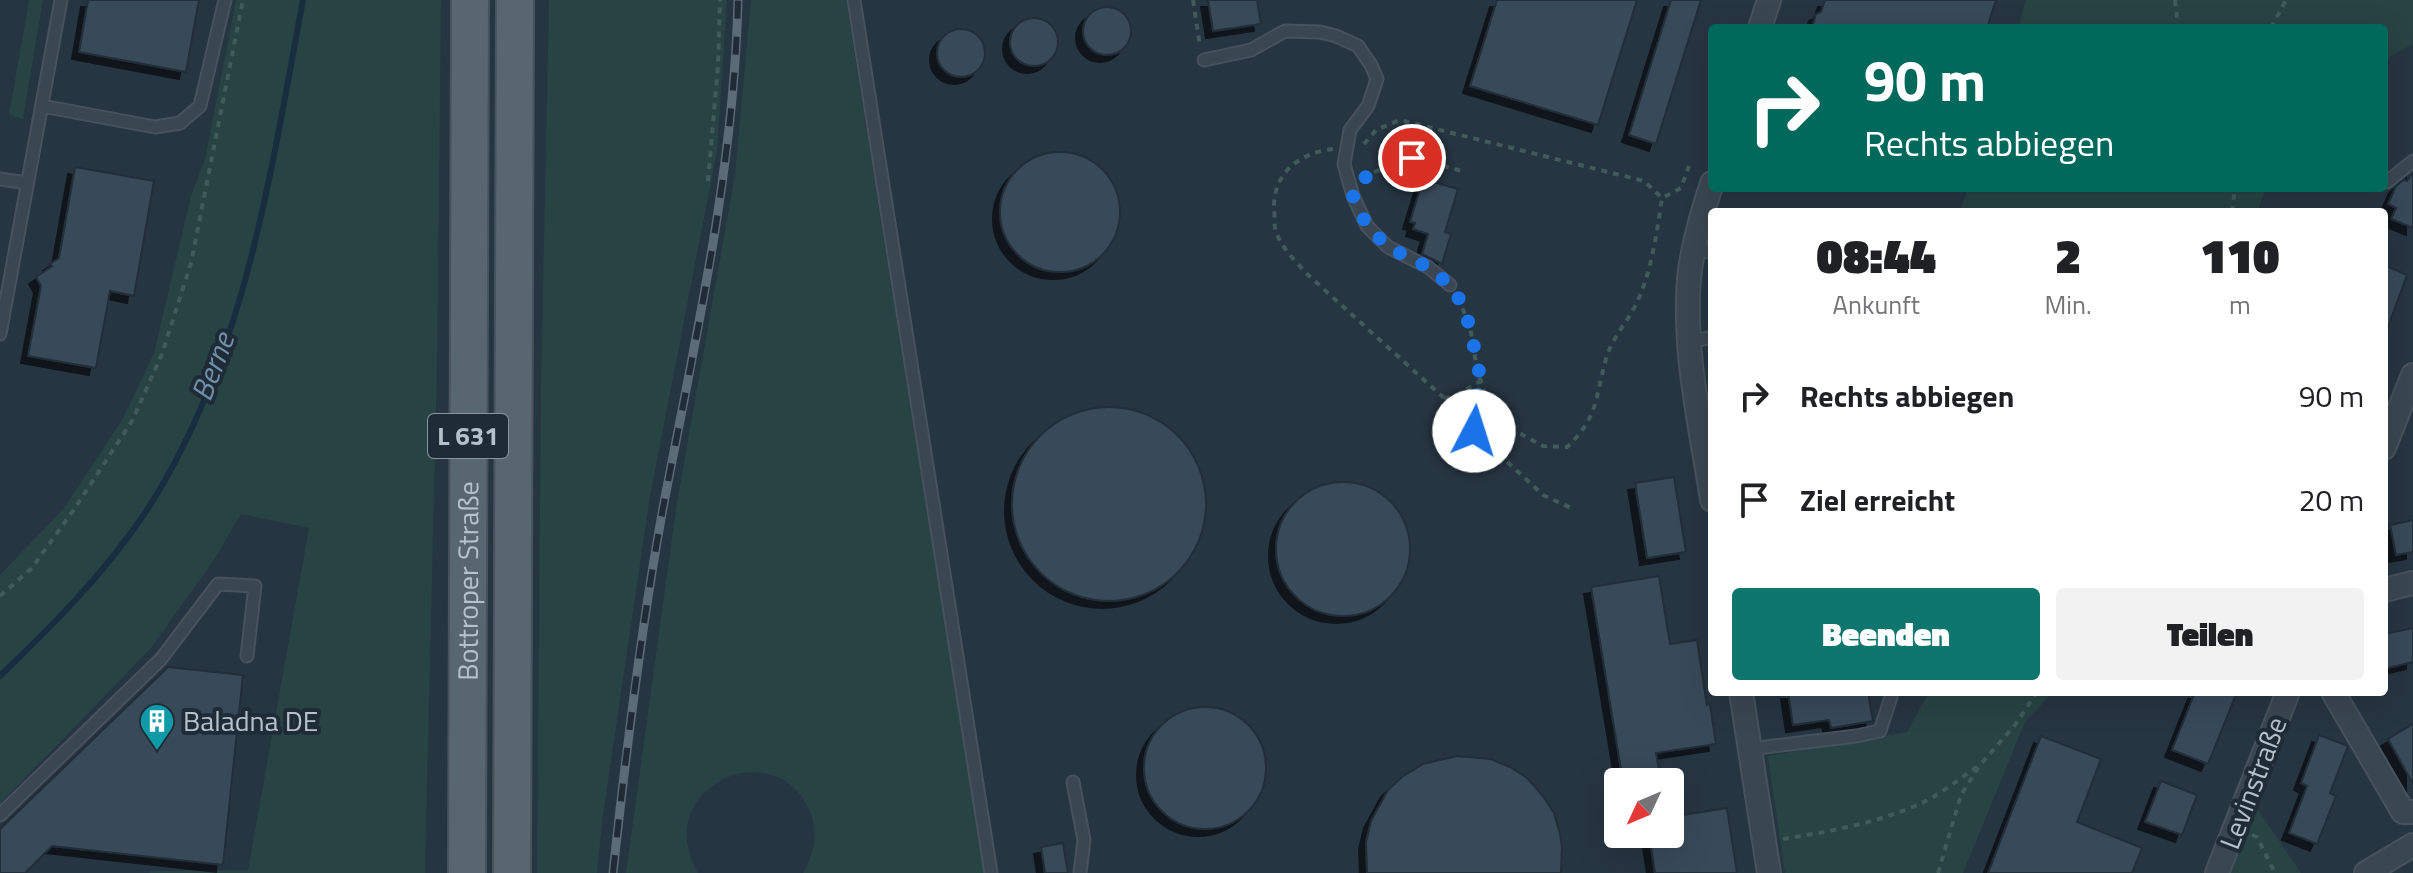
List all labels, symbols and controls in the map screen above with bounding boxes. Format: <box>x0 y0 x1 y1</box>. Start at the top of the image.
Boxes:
text: 90 m <box>1864 38 1986 123</box>
icon: right <box>1732 56 1836 160</box>
text: Rechts abbiegen <box>1864 115 2114 170</box>
pin <box>1378 124 1446 192</box>
icon: arrive <box>1390 136 1434 180</box>
text: 08:44 <box>1817 219 1936 292</box>
text: 2 <box>2055 219 2081 292</box>
text: 110 <box>2200 219 2279 292</box>
text: Ankunft <box>1833 285 1920 324</box>
text: Min. <box>2045 285 2092 324</box>
text: m <box>2229 285 2251 324</box>
water label: Berne <box>178 324 247 407</box>
text: Rechts abbiegen <box>1800 373 2014 419</box>
text: 90 m <box>2299 373 2364 419</box>
icon: right <box>1732 374 1776 418</box>
position arrow <box>1432 389 1516 473</box>
road number: L 631 <box>428 414 508 458</box>
text: Ziel erreicht <box>1800 477 1955 523</box>
text: 20 m <box>2299 477 2364 523</box>
icon: arrive <box>1732 478 1776 522</box>
street label: Bottroper Straße <box>446 481 489 681</box>
button: Beenden <box>1732 588 2040 680</box>
button: Teilen <box>2056 588 2364 680</box>
place label: Baladna DE <box>183 699 318 742</box>
building icon: Baladna DE <box>138 702 176 752</box>
street label: Levinstraße <box>2208 710 2297 855</box>
north arrow <box>1604 768 1684 848</box>
map controls <box>1604 768 1684 848</box>

